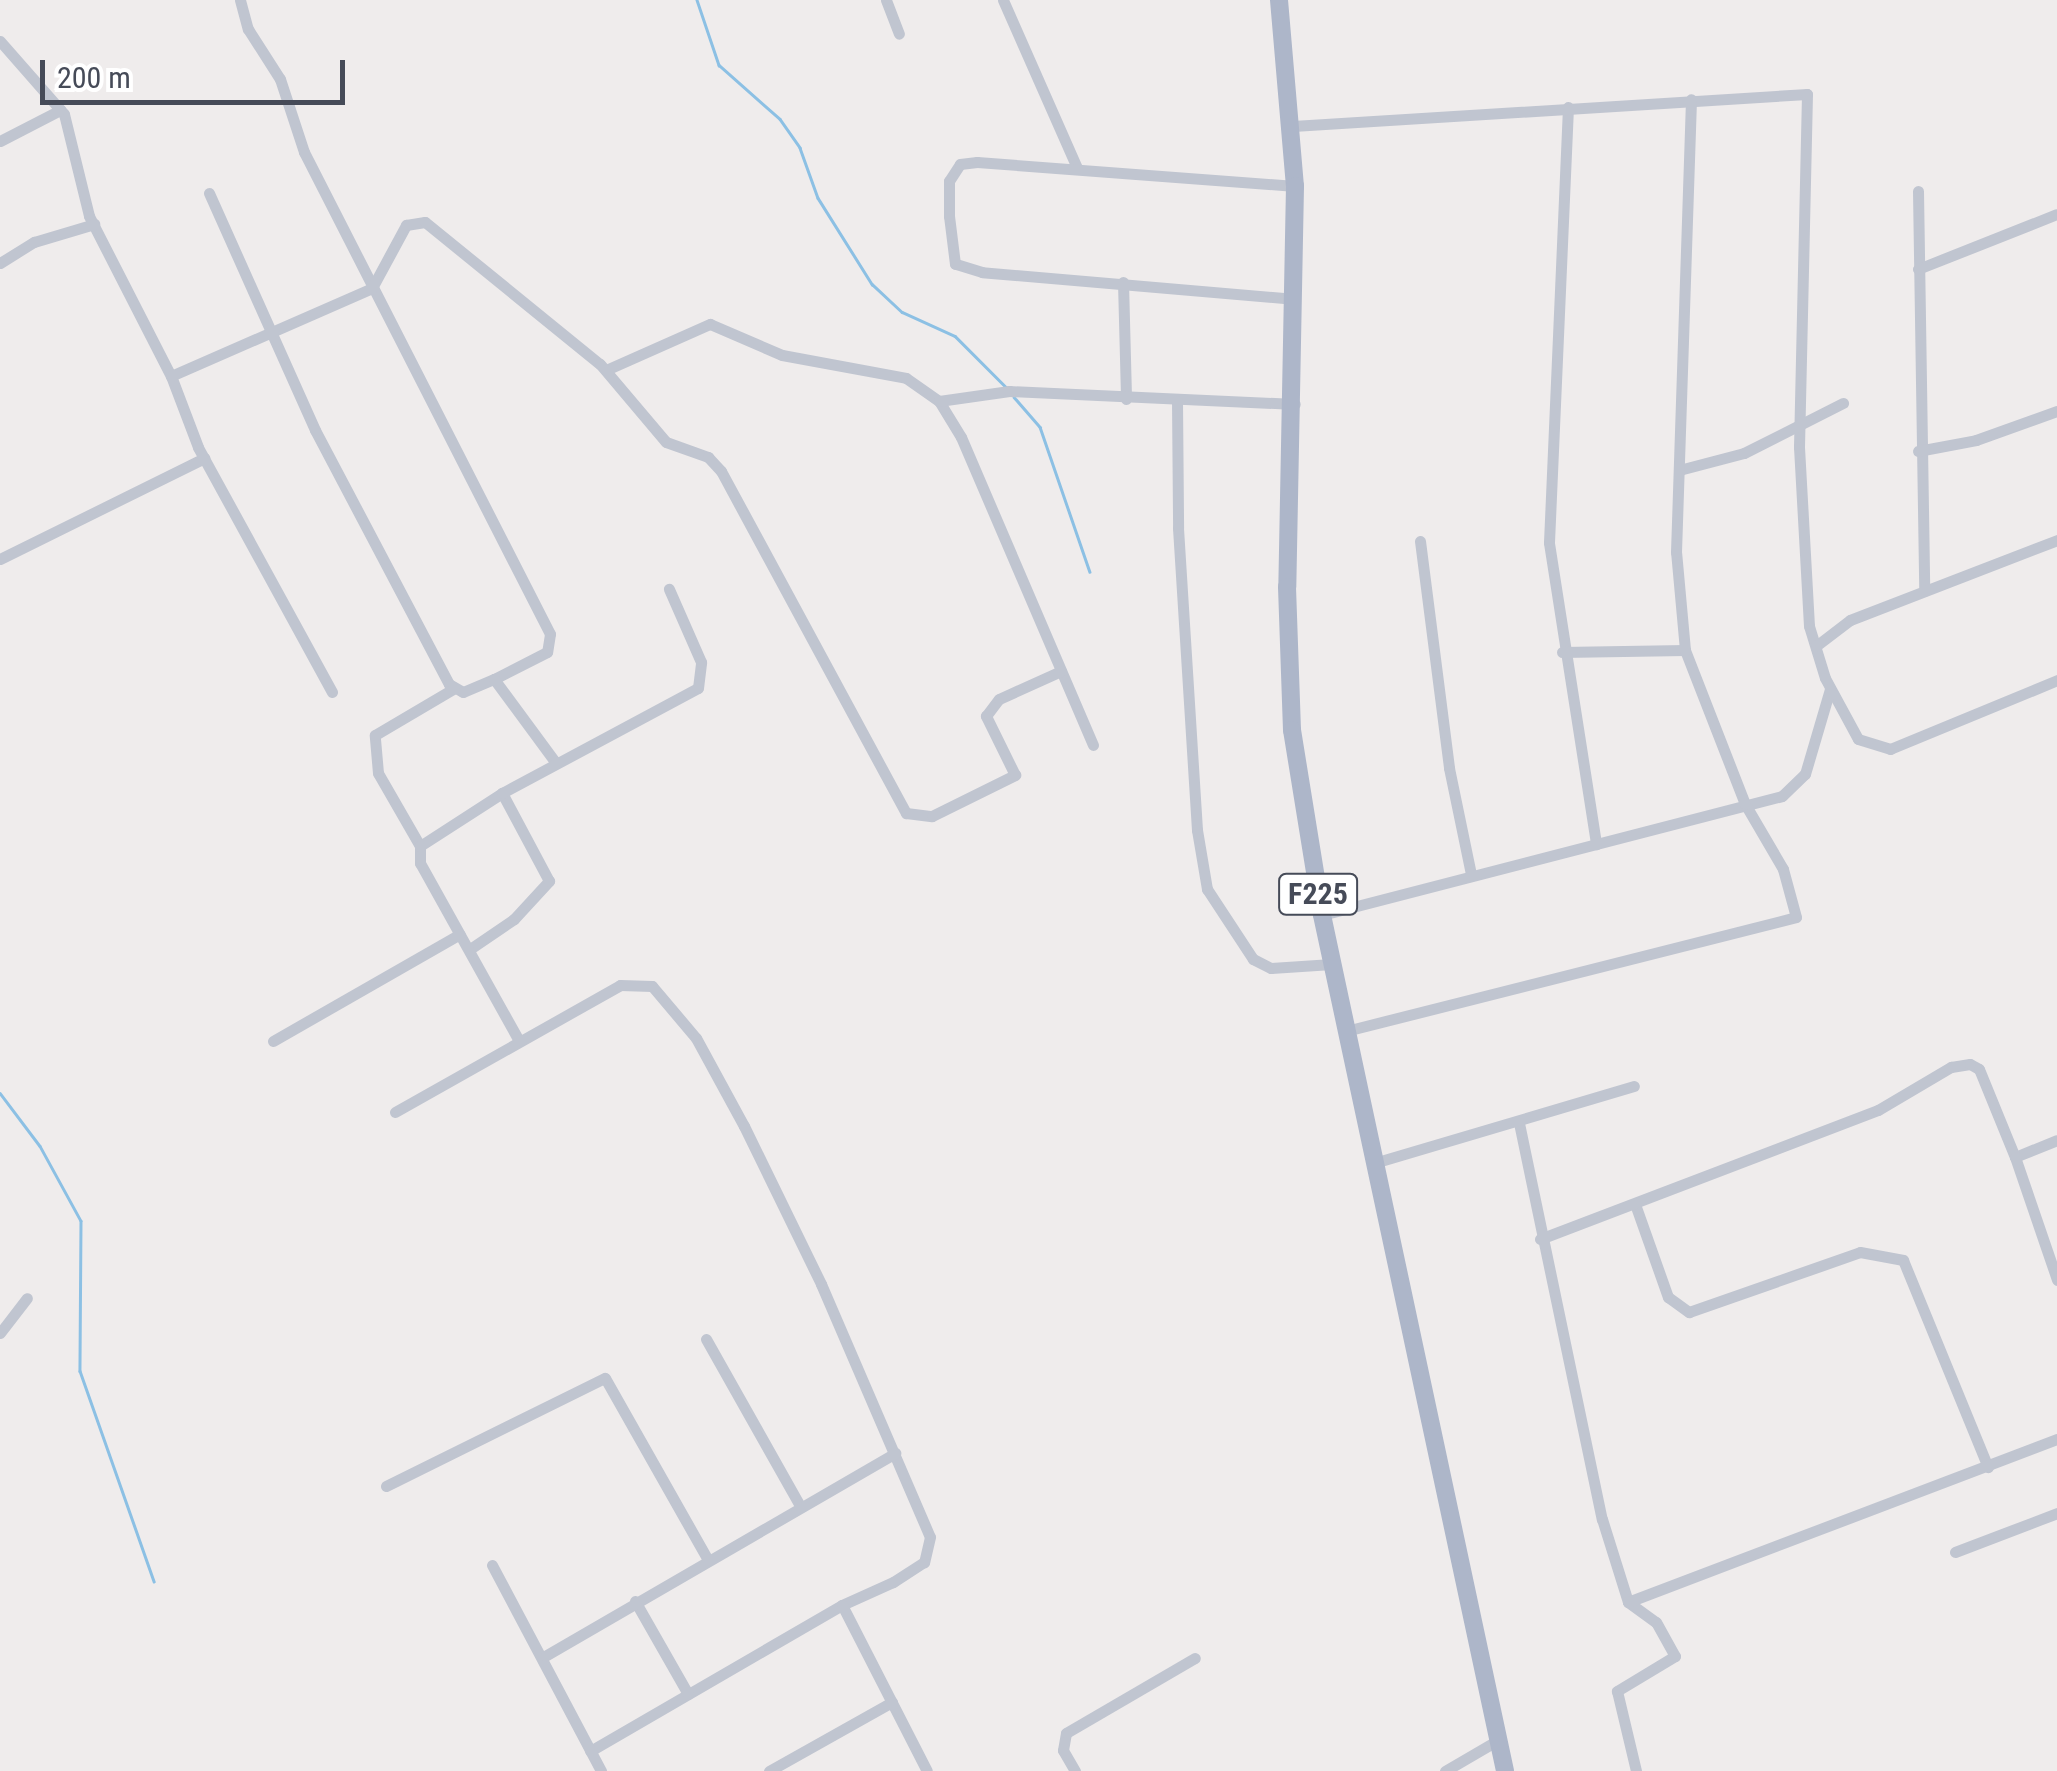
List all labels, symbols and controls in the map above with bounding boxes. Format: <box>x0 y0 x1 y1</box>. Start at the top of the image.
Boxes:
scale bar <box>45 40 350 102</box>
text: 200 m <box>57 60 131 95</box>
road number: F225 <box>1278 869 1358 919</box>

